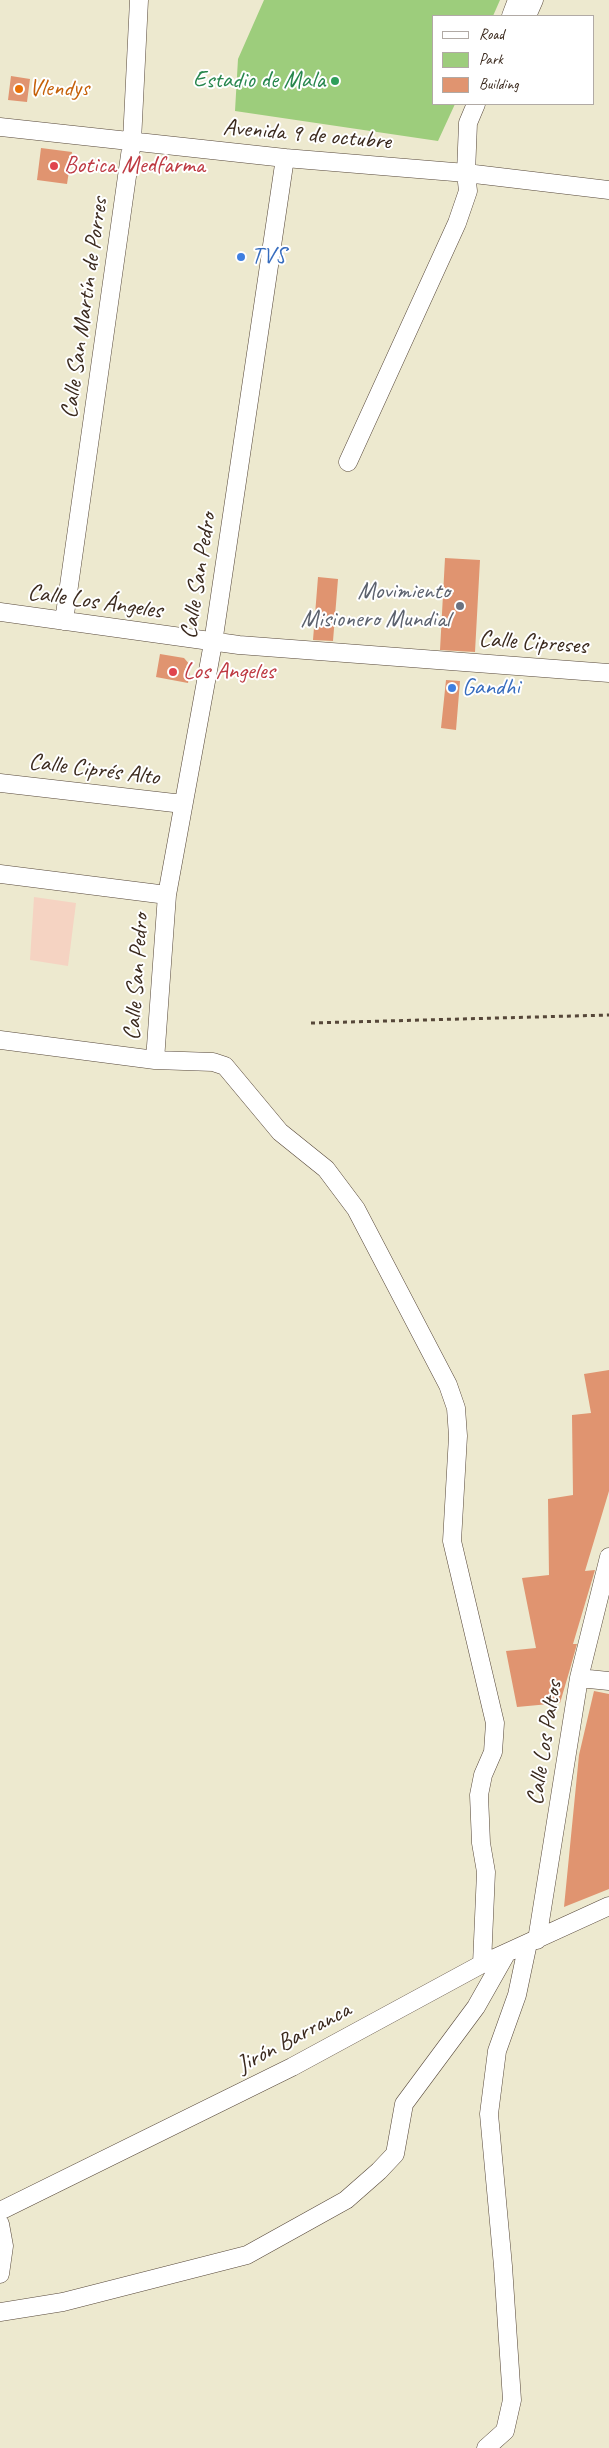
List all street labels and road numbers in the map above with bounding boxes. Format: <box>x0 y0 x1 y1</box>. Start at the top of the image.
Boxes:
street label: Avenida 9 de octubre <box>222 113 392 157</box>
street label: Calle San Martín de Porres <box>55 196 115 420</box>
street label: Calle San Pedro <box>175 511 223 641</box>
street label: Calle Los Ángeles <box>26 578 164 626</box>
street label: Calle Cipreses <box>478 625 588 661</box>
street label: Calle Ciprés Alto <box>27 748 161 792</box>
street label: Calle San Pedro <box>118 913 156 1041</box>
street label: Calle Los Paltos <box>521 1679 569 1807</box>
street label: Jirón Barranca <box>232 1996 356 2080</box>

